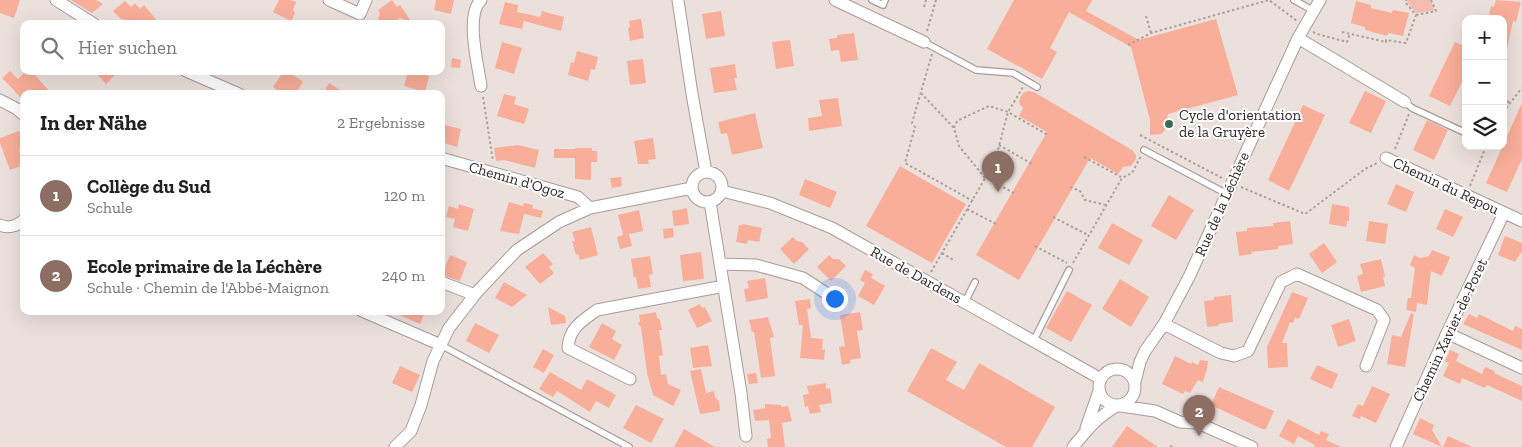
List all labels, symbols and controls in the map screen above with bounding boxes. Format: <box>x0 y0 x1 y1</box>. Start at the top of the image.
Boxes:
map controls <box>1462 15 1507 150</box>
button: + <box>1462 15 1507 60</box>
search box <box>20 20 445 75</box>
icon: search <box>38 34 66 62</box>
text: Hier suchen <box>78 36 177 59</box>
button: − <box>1462 60 1507 105</box>
button: layers <box>1462 105 1507 150</box>
place label: Cycle d'orientation de la Gruyère <box>1179 106 1301 141</box>
text: In der Nähe <box>40 110 147 135</box>
text: 2 Ergebnisse <box>337 113 425 132</box>
marker: Cycle d'orientation de la Gruyère <box>1163 118 1175 130</box>
street label: Rue de la Léchère <box>1191 149 1253 259</box>
pin: 1 <box>982 151 1014 192</box>
street label: Chemin du Repou <box>1390 154 1502 219</box>
street label: Chemin d'Ogoz <box>467 158 567 202</box>
text: Collège du Sud <box>87 175 211 198</box>
text: 1 <box>53 186 59 205</box>
text: 120 m <box>384 186 425 205</box>
text: Schule <box>87 198 133 217</box>
street label: Rue de Dardens <box>867 243 965 307</box>
text: Ecole primaire de la Léchère <box>87 255 322 278</box>
street label: Chemin Xavier-de-Poret <box>1409 255 1491 404</box>
text: 2 <box>52 266 60 285</box>
text: 240 m <box>381 266 425 285</box>
text: Schule · Chemin de l'Abbé-Maignon <box>87 278 329 297</box>
your location <box>822 286 848 312</box>
pin: 2 <box>1183 395 1215 436</box>

